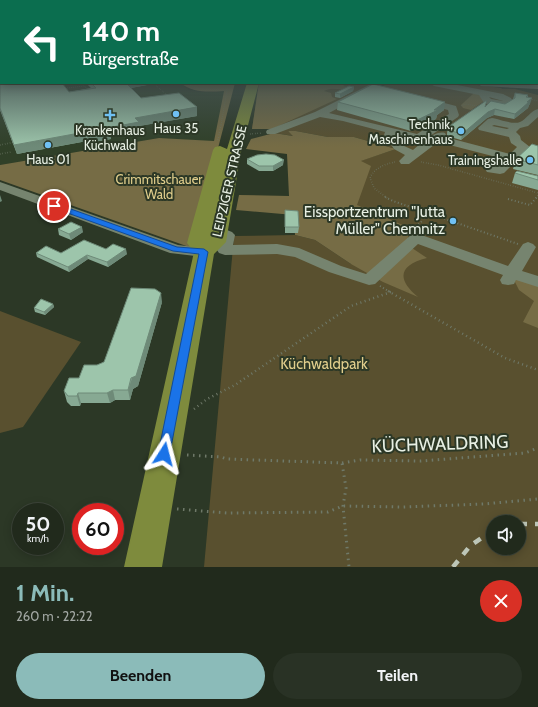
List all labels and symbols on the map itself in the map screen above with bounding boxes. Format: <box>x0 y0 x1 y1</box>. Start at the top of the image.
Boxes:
marker: Krankenhaus Küchwald <box>104 109 116 121</box>
marker: Haus 35 <box>171 109 181 119</box>
place label: Technik, Maschinenhaus <box>369 116 454 147</box>
place label: Haus 35 <box>154 120 198 136</box>
place label: Krankenhaus Küchwald <box>75 122 146 153</box>
street label: LEIPZIGER STRASSE <box>208 124 250 238</box>
marker: Technik, Maschinenhaus <box>456 126 466 136</box>
marker: Haus 01 <box>43 140 53 150</box>
place label: Haus 01 <box>26 151 70 167</box>
place label: Trainingshalle <box>448 152 522 168</box>
marker: Trainingshalle <box>525 155 535 165</box>
park label: Crimmitschauer Wald <box>116 171 203 202</box>
pin <box>37 189 71 223</box>
place label: Eissportzentrum "Jutta Müller" Chemnitz <box>304 203 446 238</box>
marker: Eissportzentrum "Jutta Müller" Chemnitz <box>448 216 458 226</box>
park label: Küchwaldpark <box>280 355 368 373</box>
street label: KÜCHWALDRING <box>371 431 509 457</box>
position arrow <box>143 433 185 475</box>
speed limit sign: 60 <box>72 503 124 555</box>

